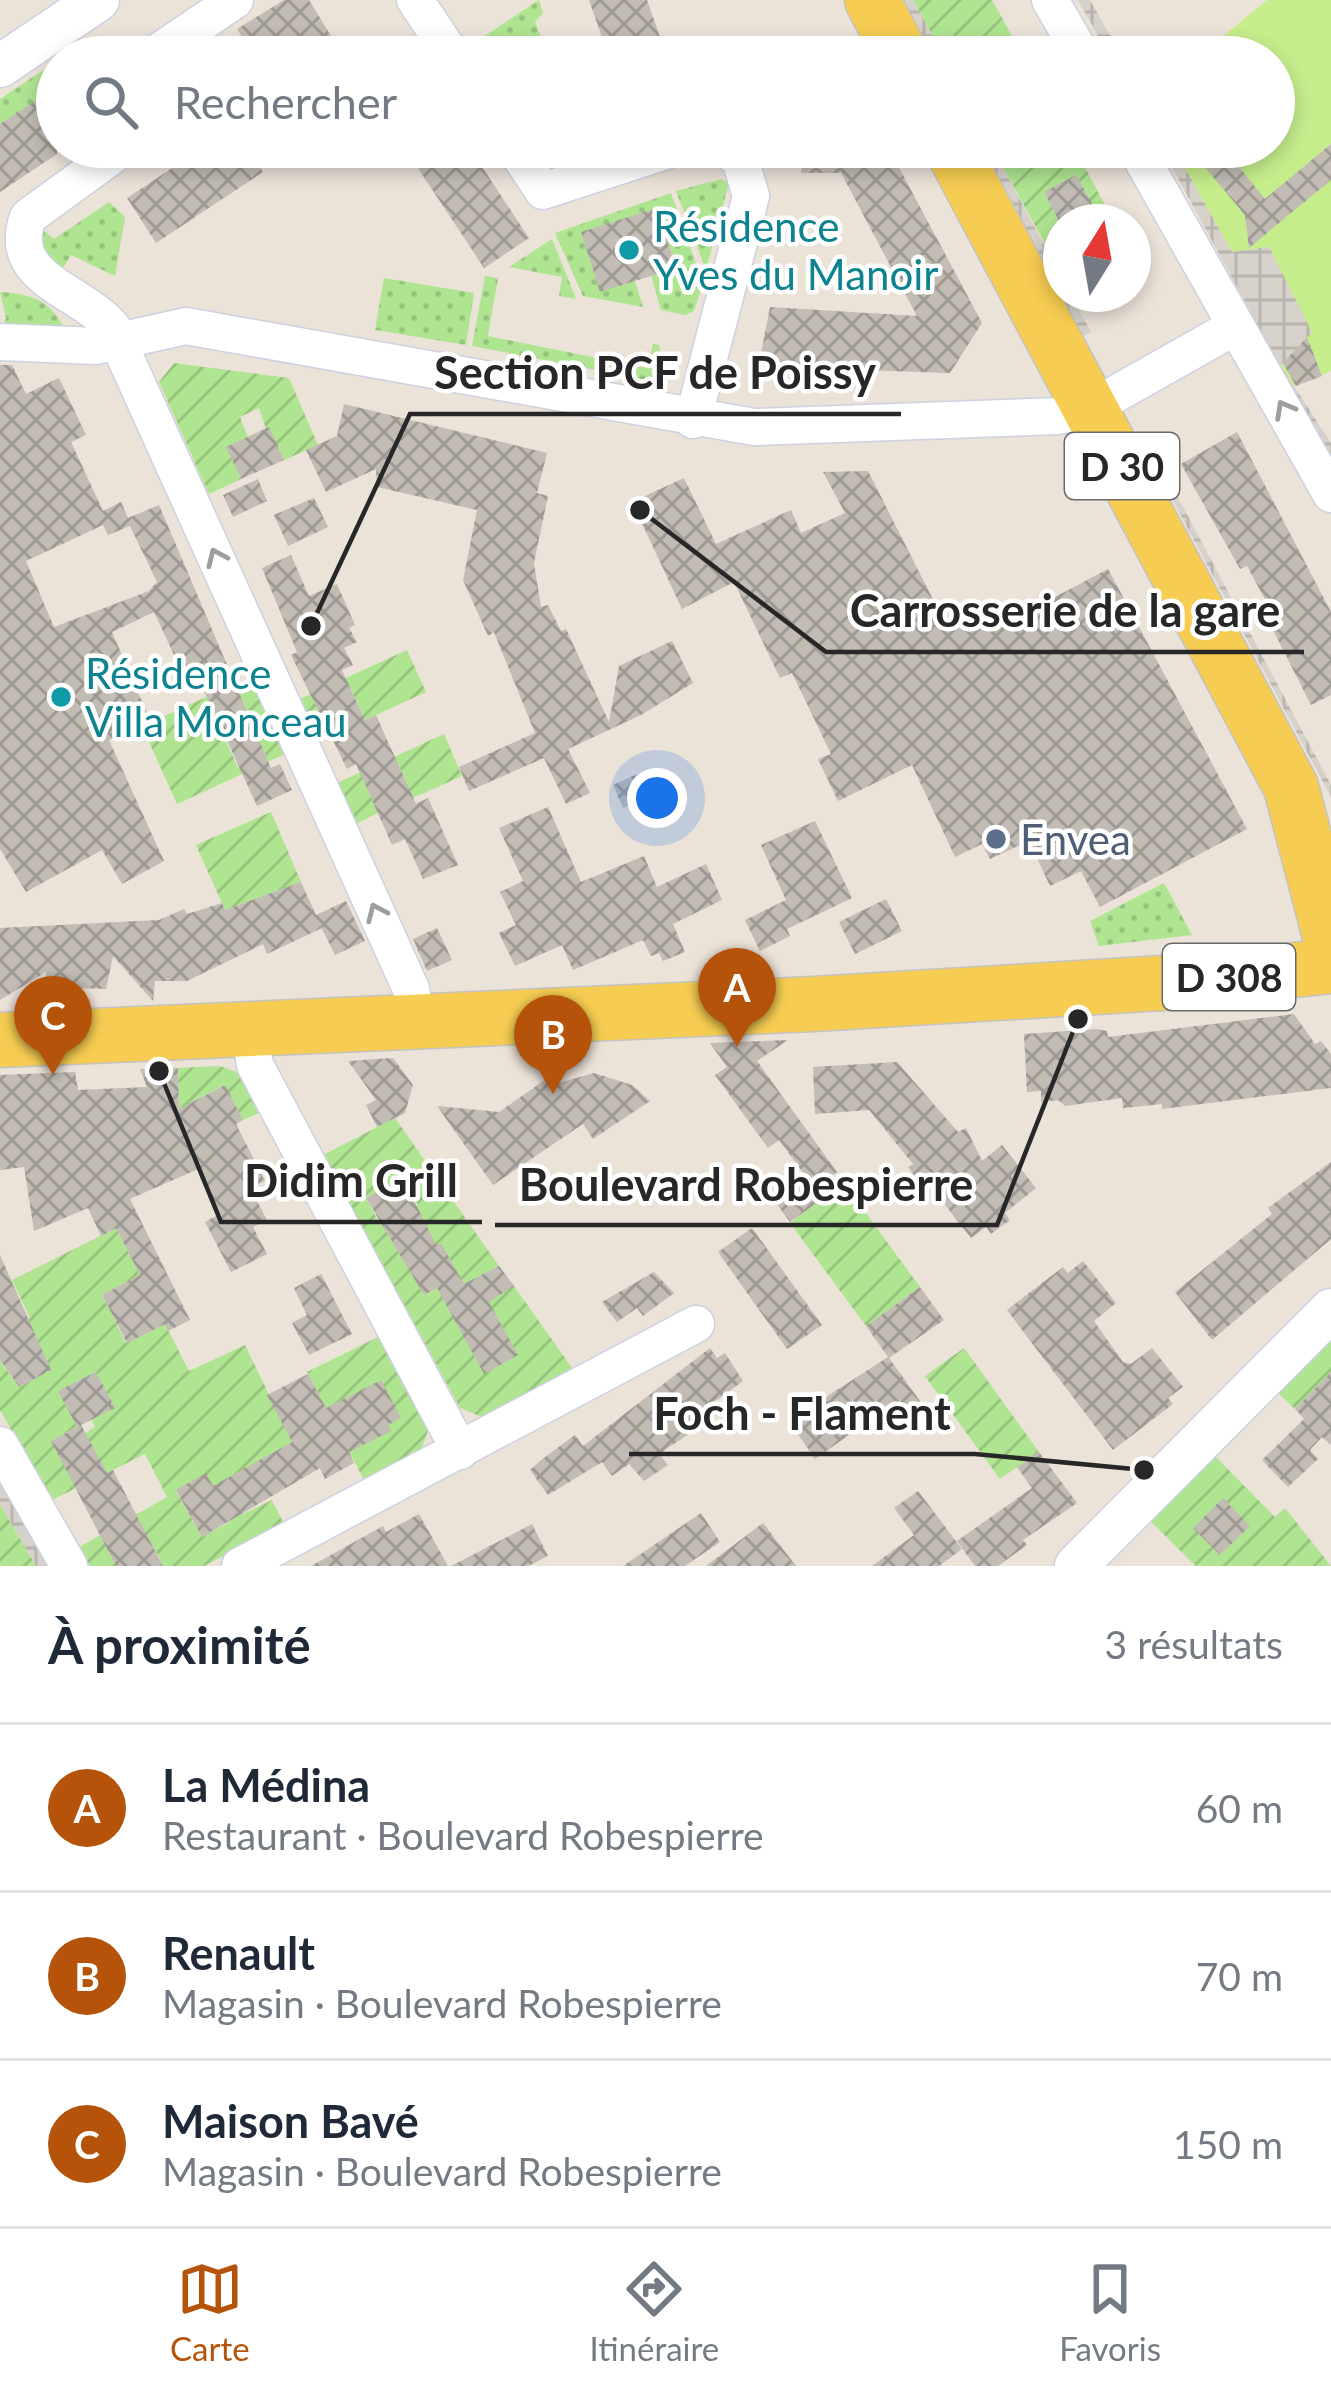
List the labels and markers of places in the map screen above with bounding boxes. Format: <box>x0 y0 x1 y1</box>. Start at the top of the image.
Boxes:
place label: Résidence Yves du Manoir <box>653 201 939 299</box>
marker: Résidence Yves du Manoir <box>616 237 642 263</box>
callout: Section PCF de Poissy <box>410 333 901 414</box>
callout: Carrosserie de la gare <box>826 571 1304 652</box>
place label: Résidence Villa Monceau <box>85 648 347 746</box>
marker: Résidence Villa Monceau <box>48 684 74 710</box>
place label: Envea <box>1020 814 1131 864</box>
marker: Envea <box>983 826 1009 852</box>
pin: A <box>698 948 776 1047</box>
pin: C <box>14 976 92 1075</box>
pin: B <box>514 995 592 1094</box>
callout: Didim Grill <box>221 1141 482 1222</box>
callout: Boulevard Robespierre <box>495 1144 997 1225</box>
callout: Foch - Flament <box>629 1373 975 1454</box>

